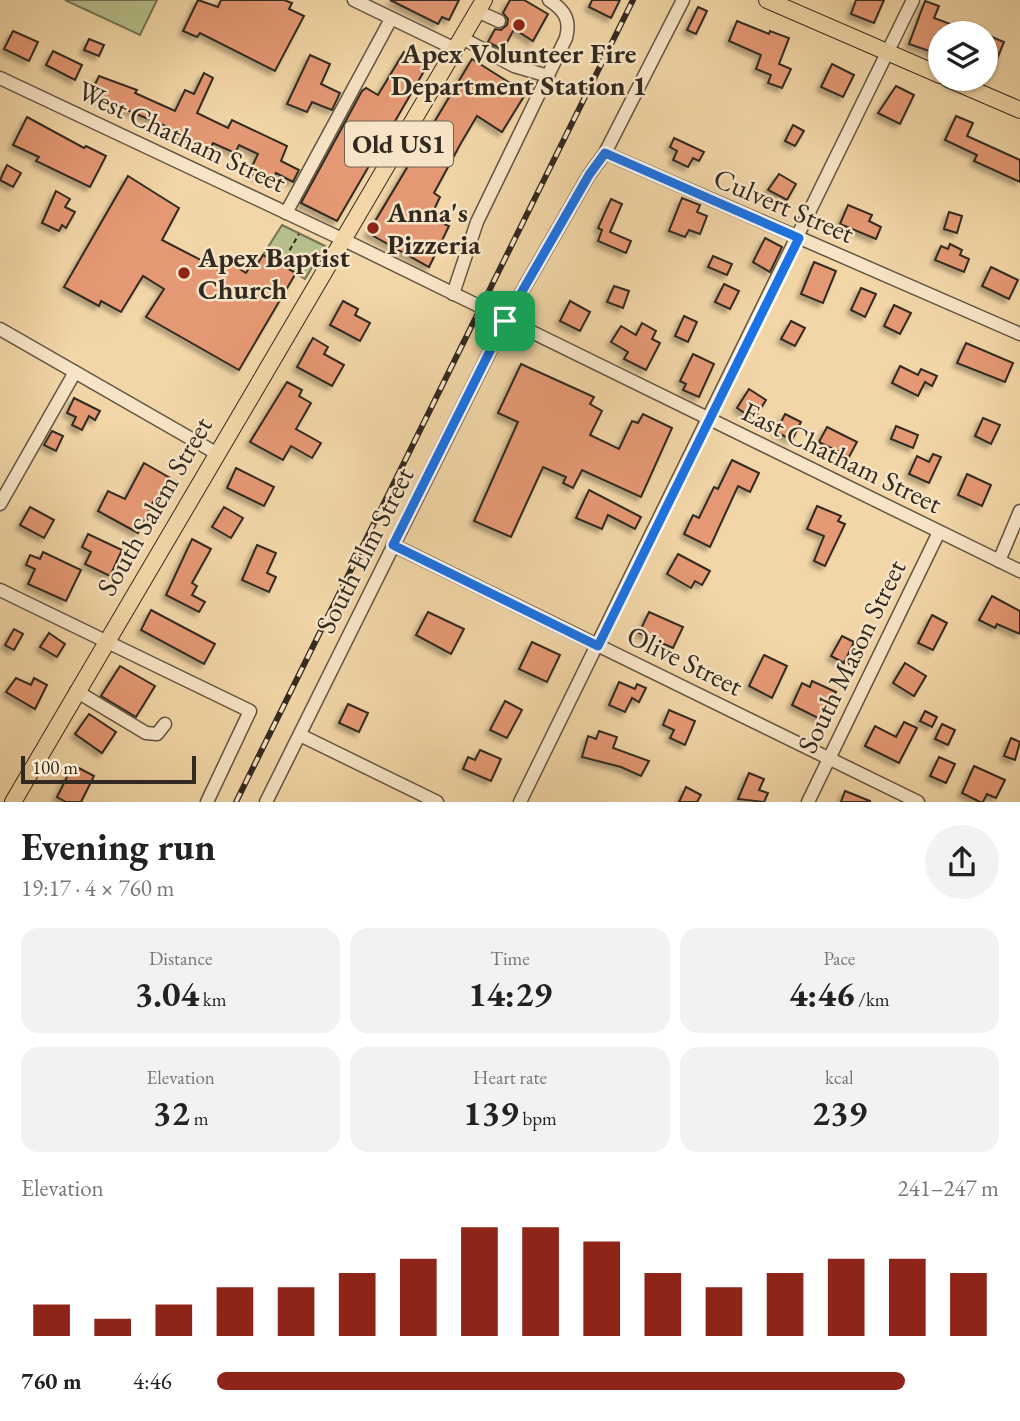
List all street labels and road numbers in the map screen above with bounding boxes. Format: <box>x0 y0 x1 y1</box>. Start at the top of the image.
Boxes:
street label: West Chatham Street <box>72 72 292 200</box>
road number: Old US1 <box>345 122 453 167</box>
street label: Culvert Street <box>708 159 860 251</box>
street label: East Chatham Street <box>736 393 948 521</box>
street label: South Salem Street <box>88 410 220 602</box>
street label: South Elm Street <box>307 461 421 639</box>
street label: South Mason Street <box>789 553 914 759</box>
street label: Olive Street <box>621 617 749 704</box>

